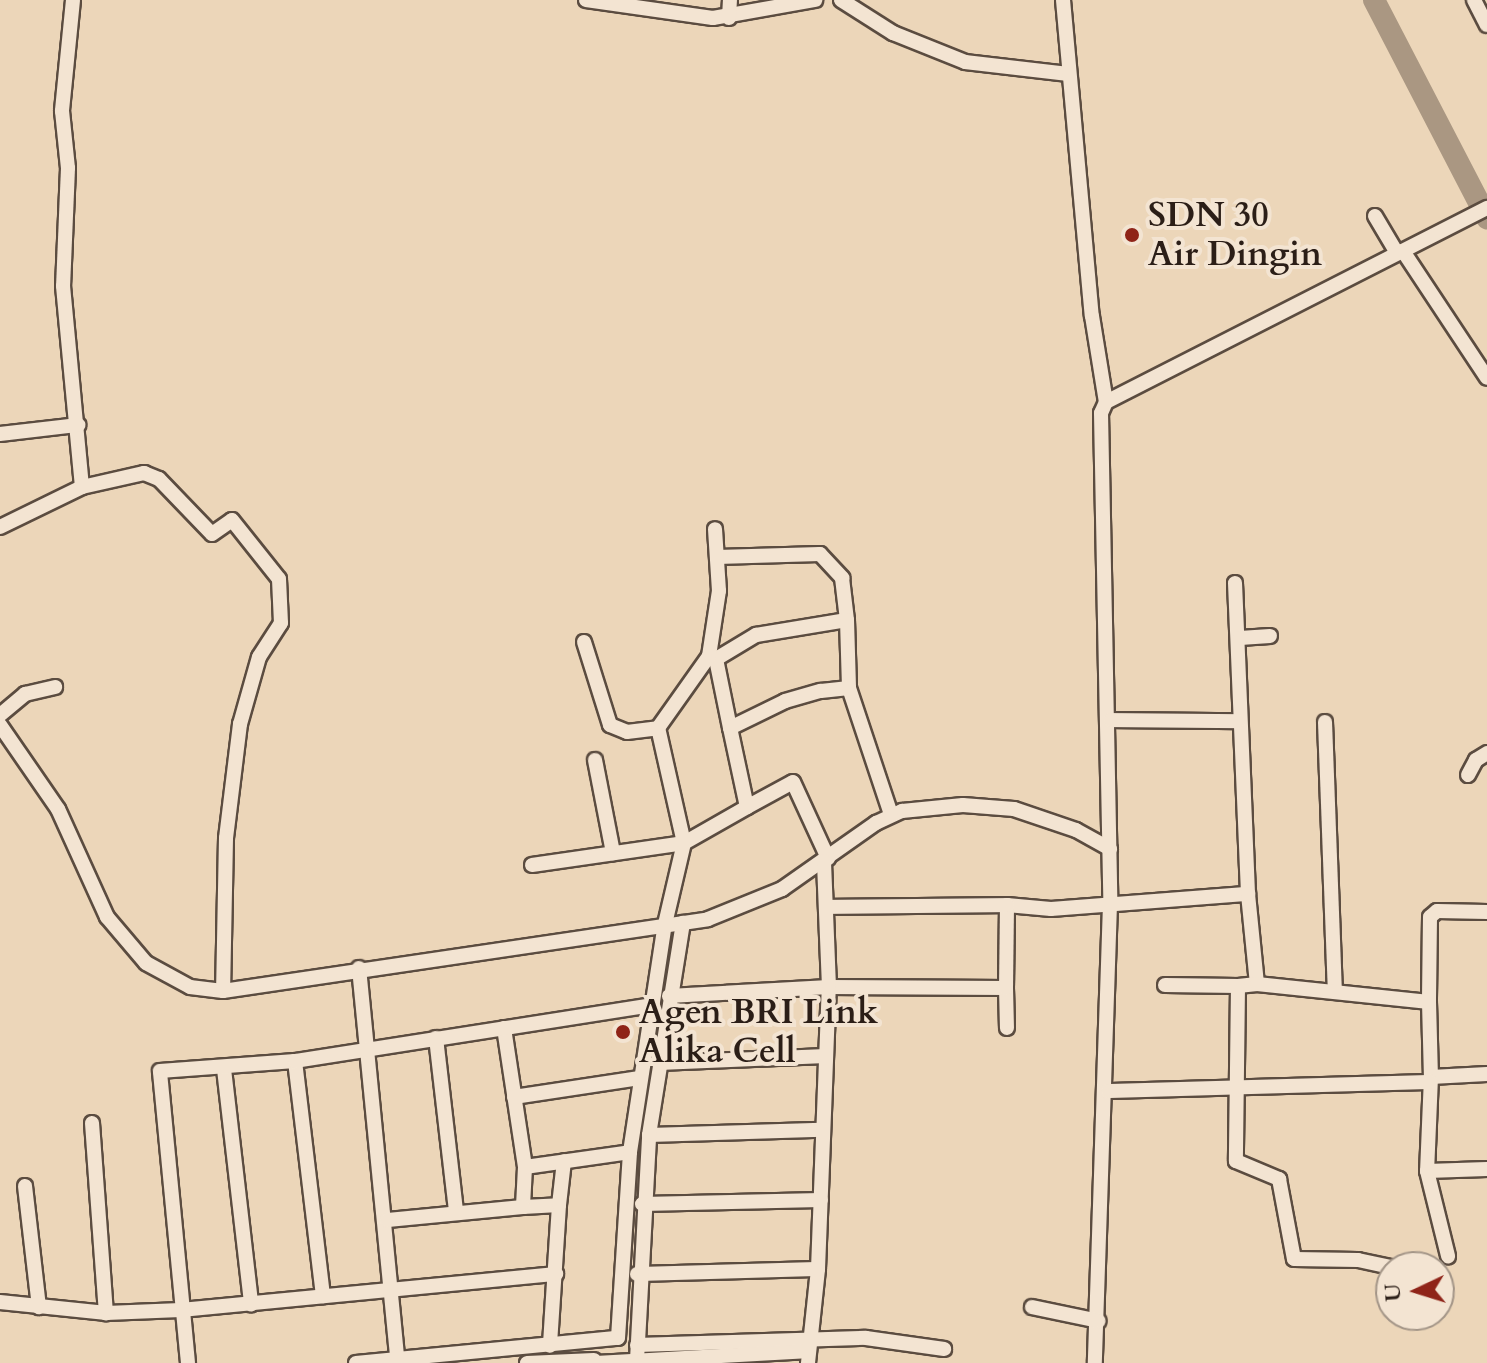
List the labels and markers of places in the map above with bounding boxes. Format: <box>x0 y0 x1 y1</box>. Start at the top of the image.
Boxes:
place label: SDN 30 Air Dingin <box>1148 195 1322 274</box>
marker: SDN 30 Air Dingin <box>1123 226 1141 244</box>
place label: Agen BRI Link Alika Cell <box>639 992 878 1072</box>
marker: Agen BRI Link Alika Cell <box>614 1023 632 1041</box>

